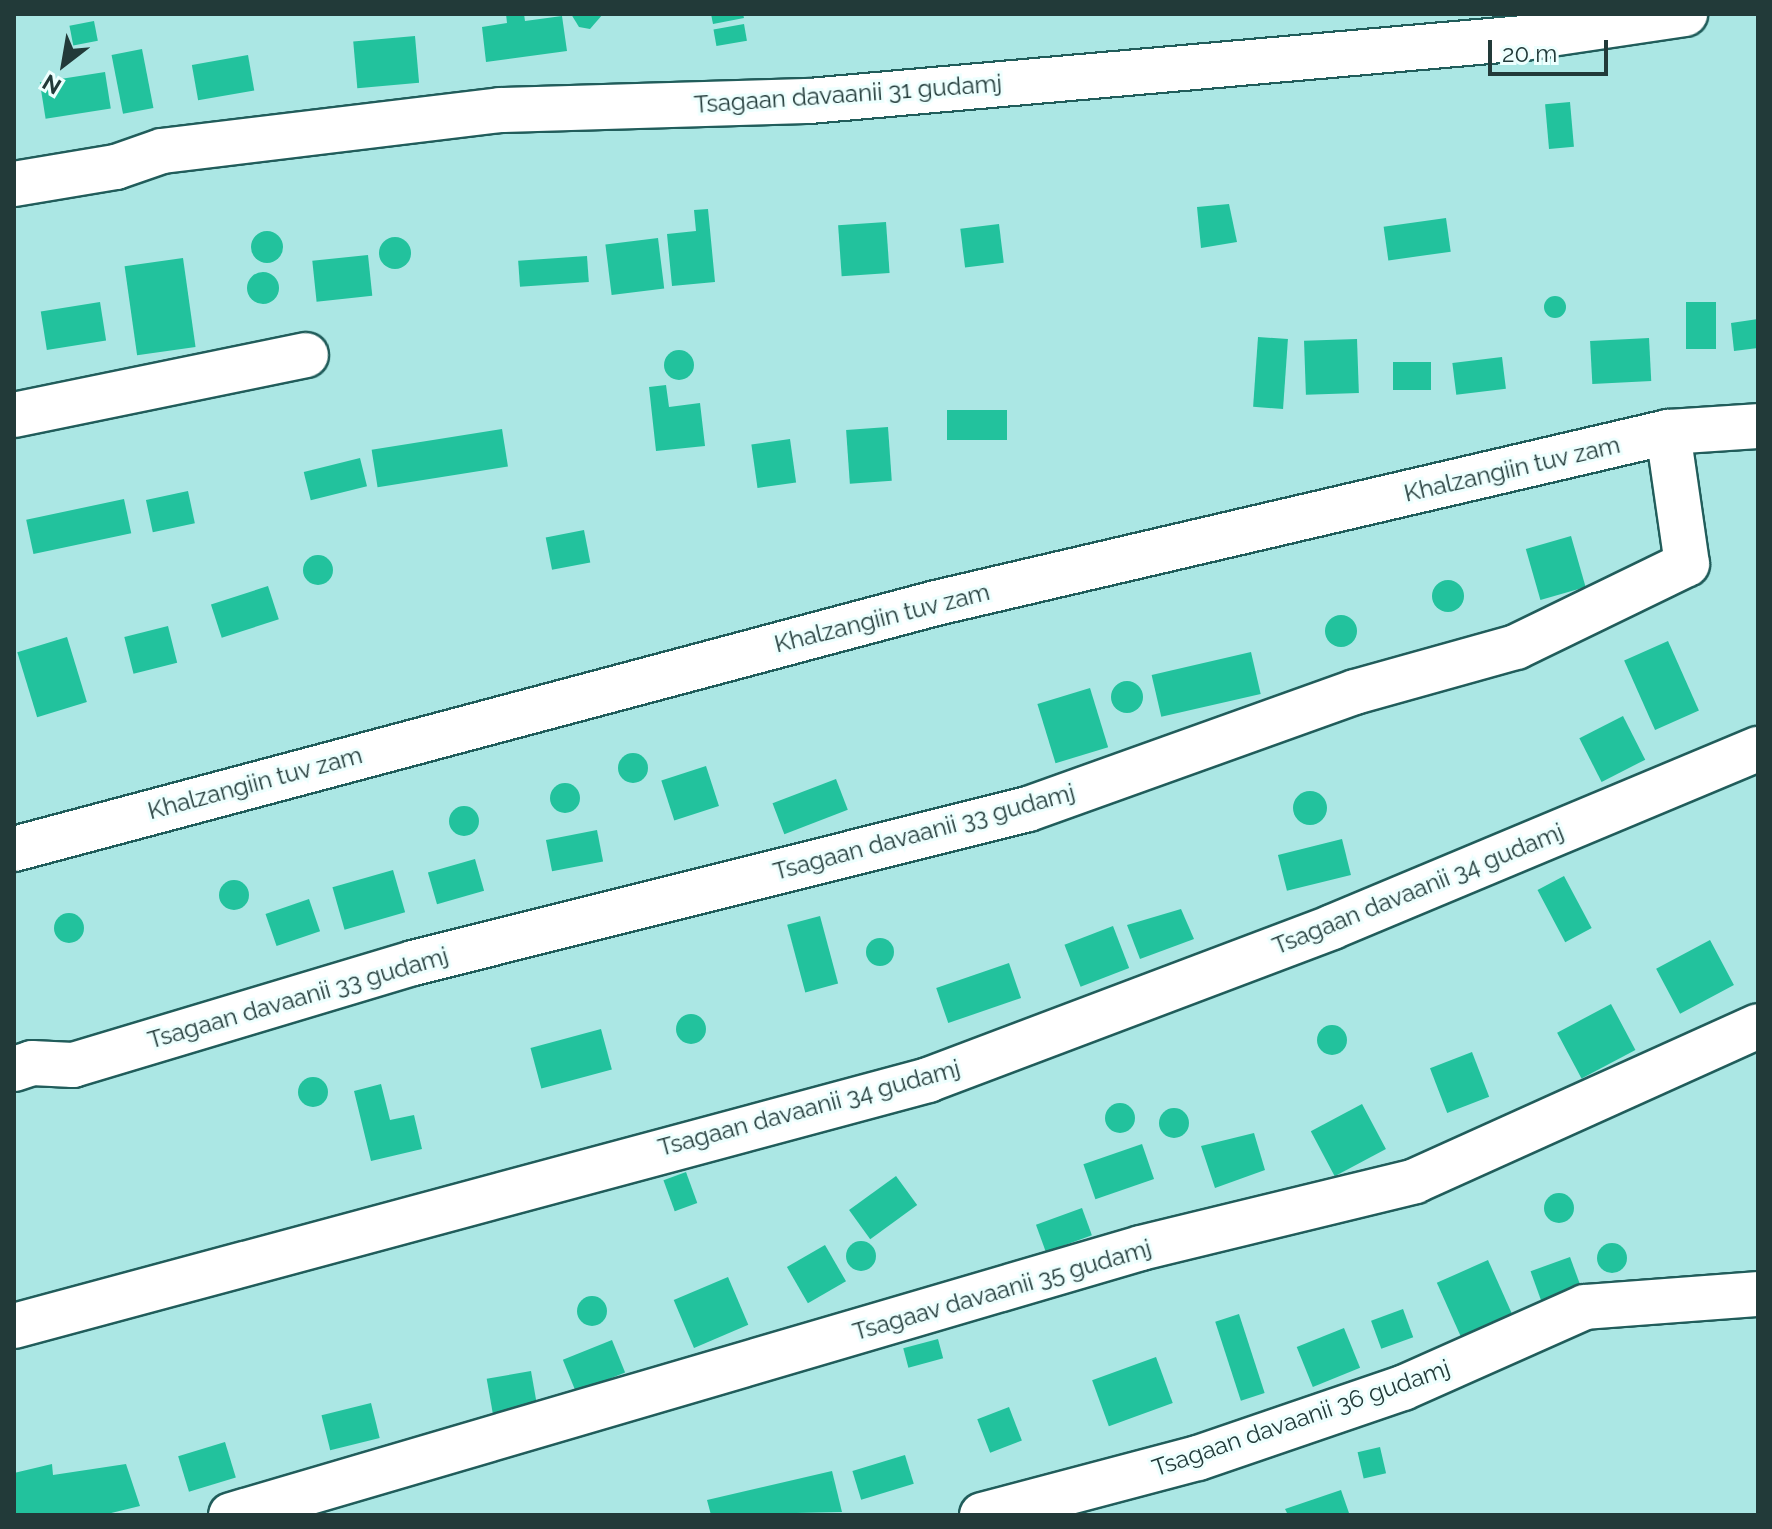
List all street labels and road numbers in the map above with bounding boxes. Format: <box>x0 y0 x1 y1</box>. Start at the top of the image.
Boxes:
street label: Tsagaan davaanii 31 gudamj <box>693 69 1003 119</box>
street label: Khalzangiin tuv zam <box>1401 430 1623 508</box>
street label: Khalzangiin tuv zam <box>771 577 993 659</box>
street label: Khalzangiin tuv zam <box>144 740 366 826</box>
street label: Tsagaan davaanii 33 gudamj <box>770 778 1078 886</box>
street label: Tsagaan davaanii 34 gudamj <box>1268 817 1568 961</box>
street label: Tsagaan davaanii 33 gudamj <box>145 941 451 1055</box>
street label: Tsagaan davaanii 34 gudamj <box>655 1054 963 1162</box>
street label: Tsagaav davaanii 35 gudamj <box>849 1233 1155 1347</box>
street label: Tsagaan davaanii 36 gudamj <box>1148 1353 1454 1483</box>

